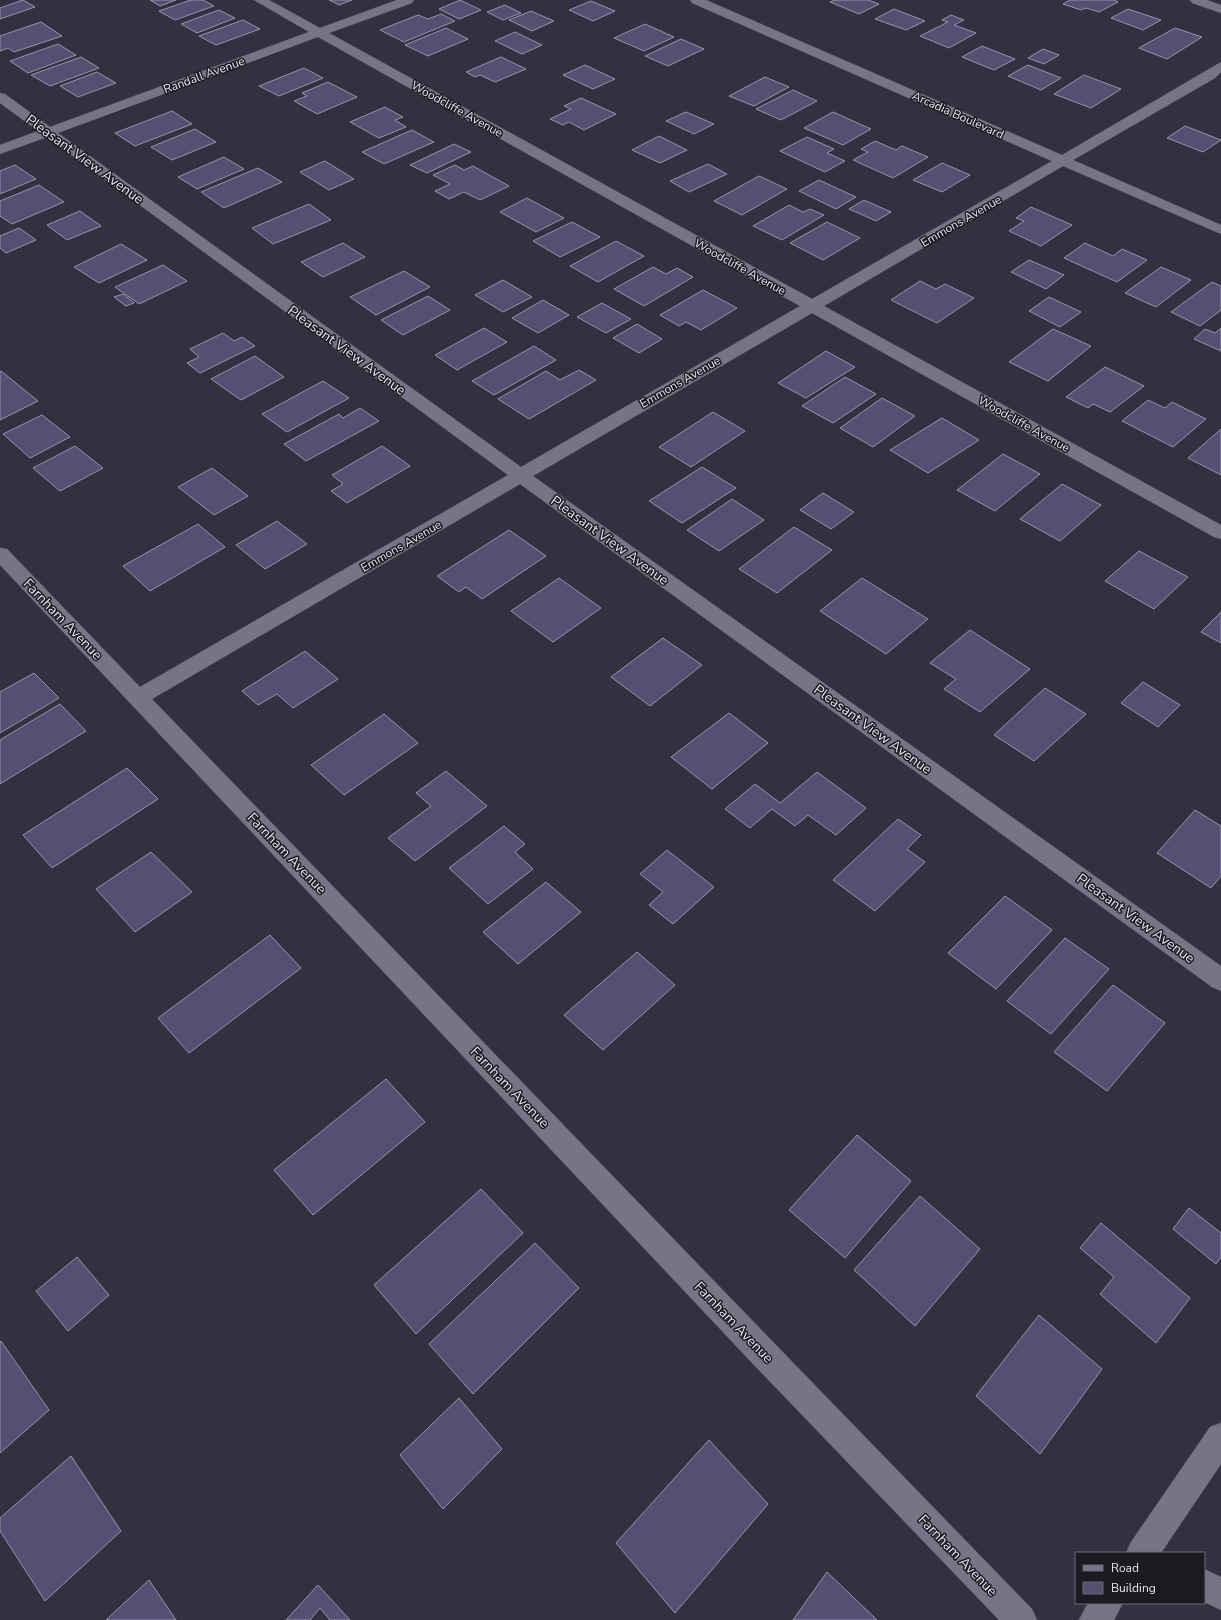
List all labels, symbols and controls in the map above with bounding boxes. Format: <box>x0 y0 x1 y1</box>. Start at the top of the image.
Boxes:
street label: Randall Avenue <box>161 53 247 97</box>
street label: Woodcliffe Avenue <box>408 77 506 141</box>
street label: Arcadia Boulevard <box>910 88 1006 142</box>
street label: Pleasant View Avenue <box>22 110 148 209</box>
street label: Emmons Avenue <box>918 191 1004 251</box>
street label: Woodcliffe Avenue <box>691 235 789 299</box>
street label: Pleasant View Avenue <box>284 301 410 400</box>
street label: Emmons Avenue <box>637 352 723 412</box>
street label: Woodcliffe Avenue <box>975 392 1073 456</box>
street label: Pleasant View Avenue <box>547 491 673 590</box>
street label: Emmons Avenue <box>358 516 444 576</box>
street label: Farnham Avenue <box>19 574 106 664</box>
street label: Pleasant View Avenue <box>810 680 936 779</box>
street label: Farnham Avenue <box>243 808 330 898</box>
street label: Pleasant View Avenue <box>1073 869 1199 968</box>
street label: Farnham Avenue <box>466 1042 553 1132</box>
street label: Farnham Avenue <box>690 1277 777 1367</box>
street label: Farnham Avenue <box>914 1510 1001 1600</box>
legend <box>1075 1552 1205 1604</box>
text: Road <box>1111 1560 1139 1576</box>
text: Building <box>1111 1580 1156 1596</box>

